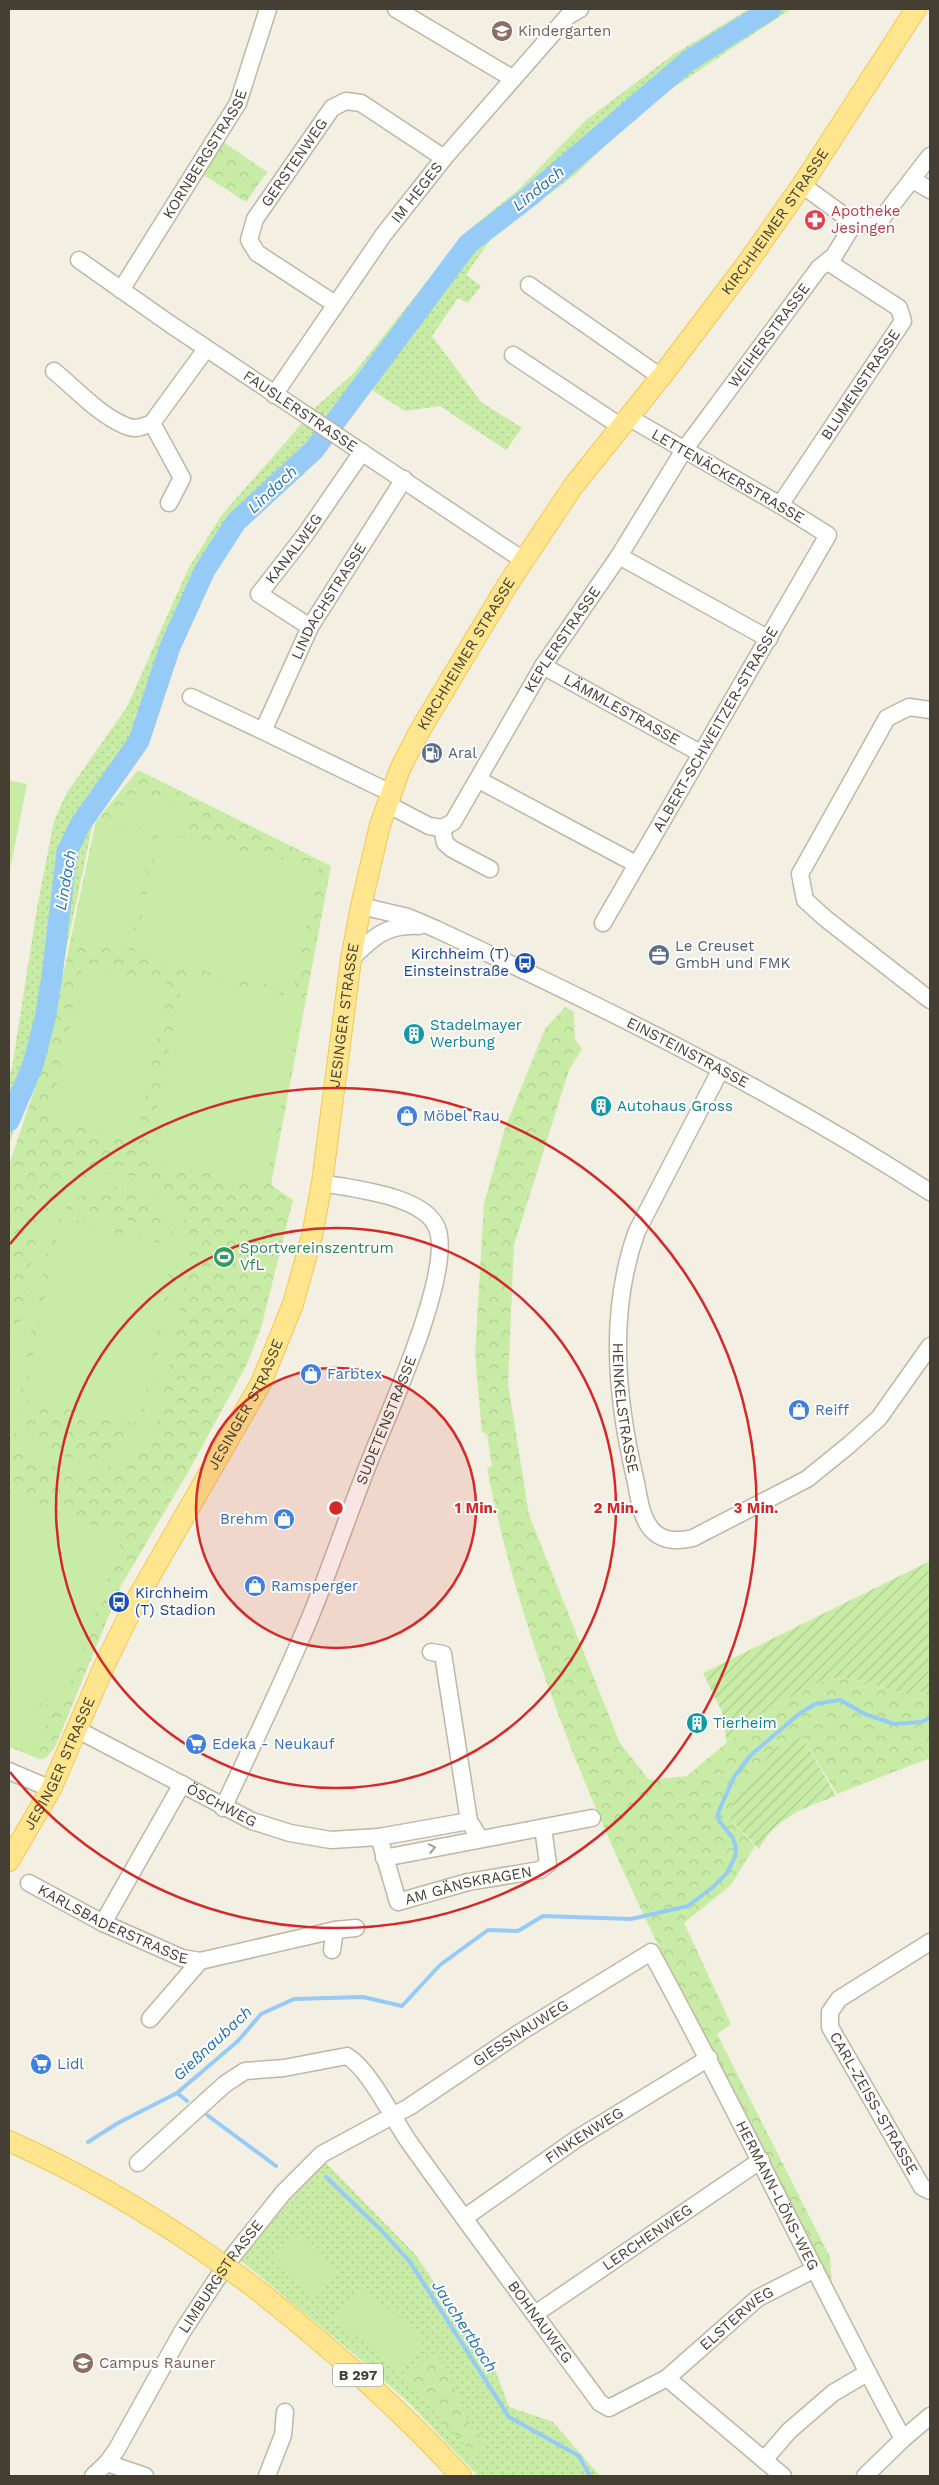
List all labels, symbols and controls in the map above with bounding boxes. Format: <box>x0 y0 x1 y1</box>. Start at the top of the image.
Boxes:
school or university icon: Kindergarten <box>490 19 514 43</box>
place label: Kindergarten <box>518 22 611 40</box>
street label: KORNBERGSTRASSE <box>159 87 251 222</box>
street label: GERSTENWEG <box>257 115 331 210</box>
street label: KIRCHHEIMER STRASSE <box>717 145 832 298</box>
street label: IM HEGES <box>387 158 446 227</box>
water label: Lindach <box>509 162 568 215</box>
place label: Apotheke Jesingen <box>831 202 900 237</box>
pharmacy icon: Apotheke Jesingen <box>803 208 827 232</box>
street label: WEIHERSTRASSE <box>724 279 814 391</box>
street label: BLUMENSTRASSE <box>817 326 904 443</box>
street label: FAUSLERSTRASSE <box>240 367 361 456</box>
street label: LETTENÄCKERSTRASSE <box>648 425 808 527</box>
water label: Lindach <box>244 462 301 517</box>
street label: KANALWEG <box>262 510 326 587</box>
street label: LINDACHSTRASSE <box>288 539 370 662</box>
street label: KIRCHHEIMER STRASSE <box>413 574 519 733</box>
street label: KEPLERSTRASSE <box>521 583 604 696</box>
street label: ALBERT-SCHWEITZER-STRASSE <box>649 624 782 835</box>
street label: LÄMMLESTRASSE <box>561 670 683 749</box>
fuel station icon: Aral <box>420 741 444 765</box>
place label: Aral <box>448 744 477 762</box>
water label: Lindach <box>51 848 80 912</box>
place label: Le Creuset GmbH und FMK <box>675 937 791 972</box>
street label: JESINGER STRASSE <box>325 942 363 1089</box>
office icon: Le Creuset GmbH und FMK <box>647 943 671 967</box>
place label: Kirchheim (T) Einsteinstraße <box>404 945 509 980</box>
bus stop icon: Kirchheim (T) Einsteinstraße <box>513 951 537 975</box>
street label: EINSTEINSTRASSE <box>624 1013 752 1092</box>
place label: Stadelmayer Werbung <box>430 1016 522 1051</box>
building icon: Stadelmayer Werbung <box>402 1022 426 1046</box>
building icon: Autohaus Gross <box>589 1094 613 1118</box>
place label: Autohaus Gross <box>617 1097 733 1115</box>
shop icon: Möbel Rau <box>395 1104 419 1128</box>
place label: Möbel Rau <box>423 1107 500 1125</box>
place label: Sportvereinszentrum VfL <box>240 1239 394 1274</box>
sports icon: Sportvereinszentrum VfL <box>212 1245 236 1269</box>
street label: JESINGER STRASSE <box>204 1336 287 1473</box>
street label: HEINKELSTRASSE <box>609 1343 643 1475</box>
street label: SUDETENSTRASSE <box>352 1353 420 1487</box>
shop icon: Farbtex <box>299 1362 323 1386</box>
place label: Farbtex <box>327 1365 382 1383</box>
shop icon: Reiff <box>787 1398 811 1422</box>
place label: Reiff <box>815 1401 849 1419</box>
centre of rings <box>327 1499 345 1517</box>
text: 1 Min. <box>455 1499 497 1517</box>
text: 2 Min. <box>594 1499 638 1517</box>
text: 3 Min. <box>734 1499 778 1517</box>
shop icon: Brehm <box>272 1507 296 1531</box>
place label: Brehm <box>220 1510 268 1528</box>
shop icon: Ramsperger <box>243 1574 267 1598</box>
place label: Ramsperger <box>271 1577 358 1595</box>
place label: Kirchheim (T) Stadion <box>135 1584 216 1619</box>
bus stop icon: Kirchheim (T) Stadion <box>107 1590 131 1614</box>
street label: JESINGER STRASSE <box>20 1694 99 1833</box>
building icon: Tierheim <box>685 1711 709 1735</box>
place label: Tierheim <box>713 1714 777 1732</box>
supermarket icon: Edeka - Neukauf <box>184 1732 208 1756</box>
place label: Edeka - Neukauf <box>212 1735 335 1753</box>
street label: ÖSCHWEG <box>183 1779 260 1831</box>
one-way arrow <box>428 1844 436 1854</box>
street label: AM GÄNSKRAGEN <box>403 1862 533 1909</box>
street label: KARLSBADERSTRASSE <box>35 1881 189 1968</box>
street label: GIESSNAUWEG <box>469 1996 572 2070</box>
water label: Gießnaubach <box>169 2002 256 2085</box>
street label: CARL-ZEISS-STRASSE <box>826 2029 922 2178</box>
supermarket icon: Lidl <box>29 2052 53 2076</box>
place label: Lidl <box>57 2055 84 2073</box>
street label: FINKENWEG <box>542 2103 627 2167</box>
street label: HERMANN-LÖNS-WEG <box>732 2118 823 2273</box>
street label: LERCHENWEG <box>599 2200 696 2274</box>
street label: LIMBURGSTRASSE <box>175 2216 267 2336</box>
water label: Jauchertbach <box>428 2277 501 2376</box>
street label: BOHNAUWEG <box>504 2277 576 2367</box>
street label: ELSTERWEG <box>696 2283 777 2354</box>
school or university icon: Campus Rauner <box>71 2351 95 2375</box>
place label: Campus Rauner <box>99 2354 216 2372</box>
road number: B 297 <box>333 2364 383 2386</box>

